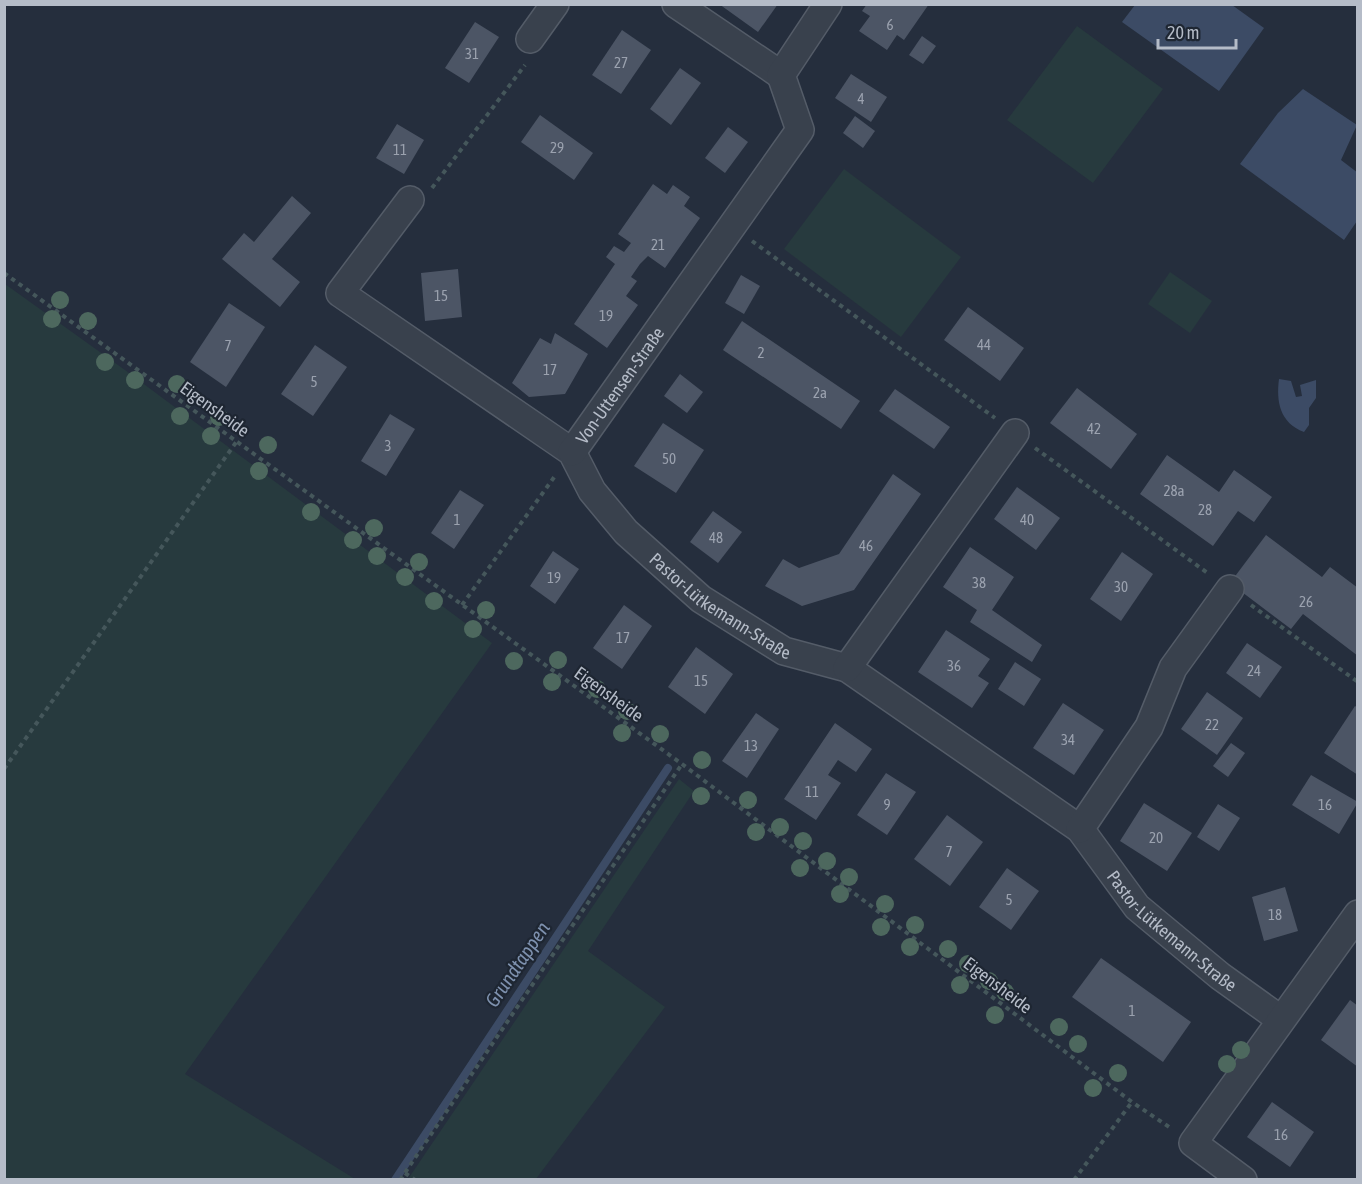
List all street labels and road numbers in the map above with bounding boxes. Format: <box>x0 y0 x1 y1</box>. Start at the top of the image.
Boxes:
street label: Von-Uttensen-Straße <box>571 323 668 448</box>
street label: Eigensheide <box>176 377 254 441</box>
street label: Pastor-Lütkemann-Straße <box>646 548 793 663</box>
street label: Eigensheide <box>570 662 648 726</box>
street label: Pastor-Lütkemann-Straße <box>1103 866 1241 995</box>
street label: Eigensheide <box>960 952 1036 1018</box>

